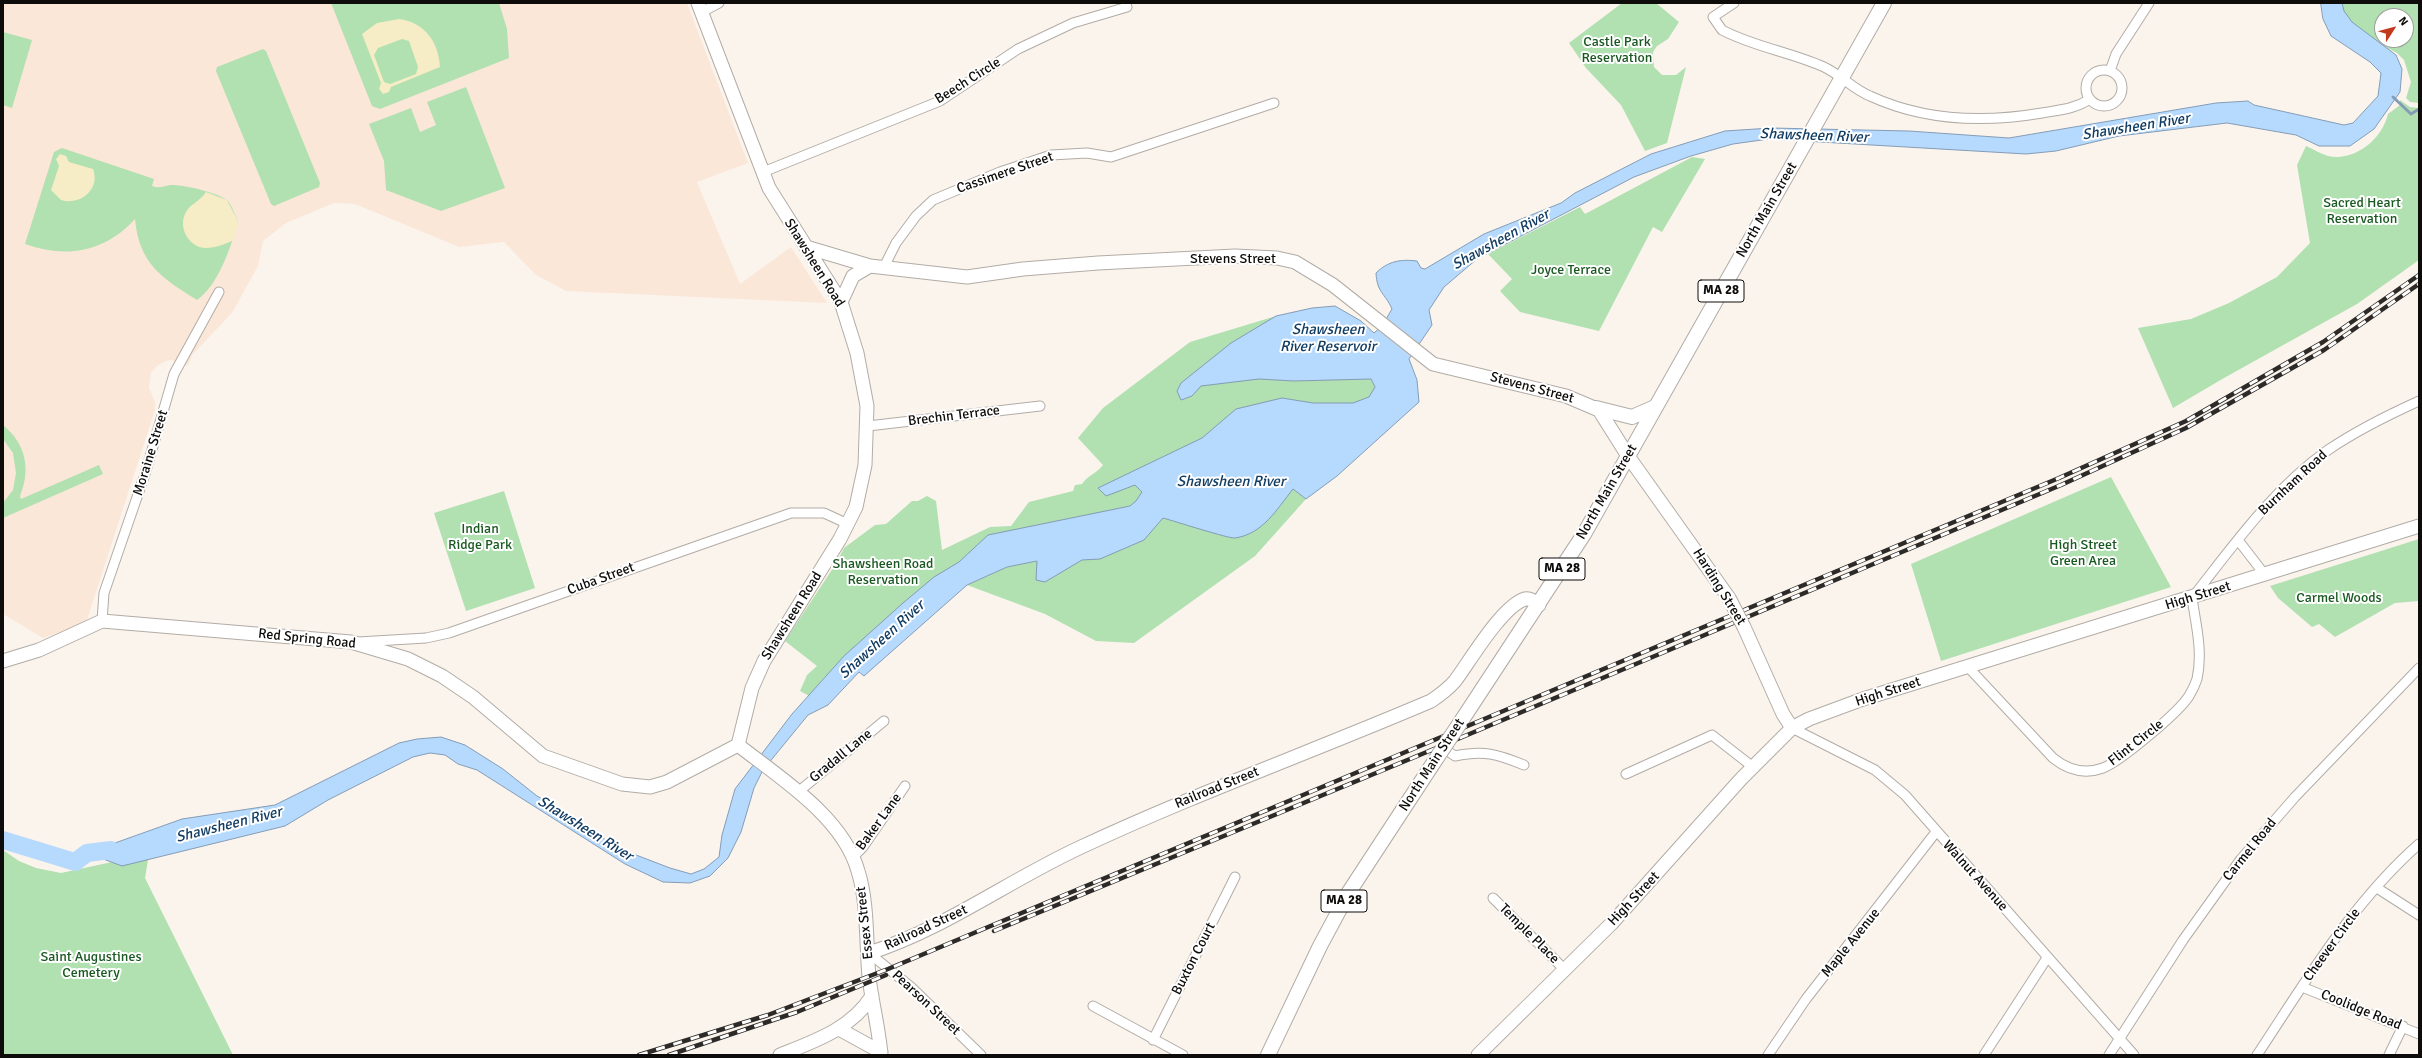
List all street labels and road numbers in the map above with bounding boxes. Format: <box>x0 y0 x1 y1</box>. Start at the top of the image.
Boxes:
street label: Beech Circle <box>932 54 1004 108</box>
street label: Cassimere Street <box>954 149 1056 197</box>
street label: North Main Street <box>1733 159 1801 261</box>
street label: Shawsheen Road <box>780 216 848 310</box>
street label: Stevens Street <box>1190 251 1276 267</box>
road number: MA 28 <box>1698 280 1744 302</box>
street label: Stevens Street <box>1488 369 1576 407</box>
street label: Brechin Terrace <box>907 402 1001 430</box>
street label: Moraine Street <box>130 408 172 498</box>
street label: North Main Street <box>1573 441 1641 543</box>
street label: Burnham Road <box>2255 447 2331 519</box>
street label: Harding Street <box>1689 546 1749 628</box>
road number: MA 28 <box>1539 558 1585 580</box>
street label: Cuba Street <box>565 559 637 599</box>
street label: Shawsheen Road <box>758 569 826 663</box>
street label: High Street <box>2163 578 2233 614</box>
street label: Red Spring Road <box>257 626 357 652</box>
street label: High Street <box>1853 674 1923 710</box>
street label: North Main Street <box>1396 715 1468 815</box>
street label: Flint Circle <box>2105 716 2167 770</box>
street label: Gradall Lane <box>806 726 876 786</box>
street label: Railroad Street <box>1172 763 1262 813</box>
street label: Baker Lane <box>853 790 905 854</box>
street label: Carmel Road <box>2220 815 2280 885</box>
street label: Walnut Avenue <box>1939 837 2011 915</box>
street label: High Street <box>1605 868 1663 930</box>
street label: Essex Street <box>853 886 877 960</box>
road number: MA 28 <box>1321 890 1367 912</box>
street label: Temple Place <box>1495 900 1563 968</box>
street label: Railroad Street <box>882 901 970 955</box>
street label: Maple Avenue <box>1818 905 1884 981</box>
street label: Cheever Circle <box>2300 905 2364 985</box>
street label: Buxton Court <box>1169 920 1219 998</box>
street label: Pearson Street <box>888 967 964 1039</box>
street label: Coolidge Road <box>2318 986 2404 1034</box>

